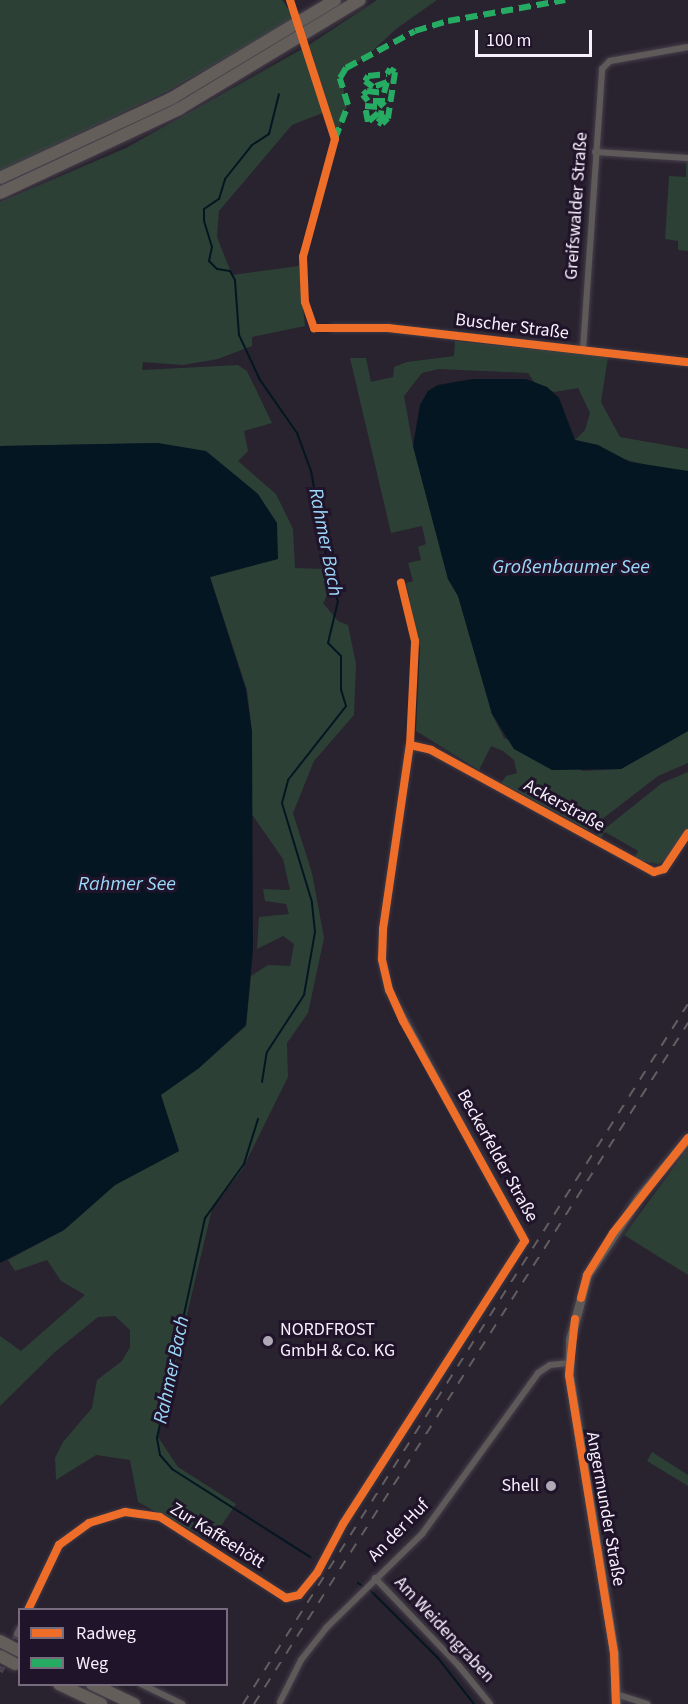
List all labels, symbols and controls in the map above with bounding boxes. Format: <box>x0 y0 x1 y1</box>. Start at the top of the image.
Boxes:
scale bar <box>478 18 595 56</box>
text: 100 m <box>486 28 531 53</box>
street label: Greifswalder Straße <box>561 131 593 281</box>
street label: Buscher Straße <box>454 309 570 345</box>
water label: Rahmer Bach <box>303 486 347 598</box>
water label: Großenbaumer See <box>492 555 650 579</box>
street label: Ackerstraße <box>520 775 608 837</box>
water label: Rahmer See <box>78 872 176 896</box>
street label: Beckerfelder Straße <box>452 1086 542 1226</box>
water label: Rahmer Bach <box>149 1314 195 1426</box>
place label: NORDFROST GmbH & Co. KG <box>280 1320 395 1362</box>
marker: NORDFROST GmbH & Co. KG <box>261 1334 275 1348</box>
street label: Angermunder Straße <box>581 1430 629 1588</box>
place label: Shell <box>501 1475 539 1497</box>
marker: Shell <box>544 1479 558 1493</box>
street label: An der Huf <box>364 1495 434 1567</box>
street label: Zur Kaffeehött <box>166 1498 268 1574</box>
street label: Am Weidengraben <box>389 1572 499 1688</box>
legend <box>18 1608 228 1686</box>
text: Radweg <box>76 1621 136 1646</box>
text: Weg <box>76 1651 108 1676</box>

